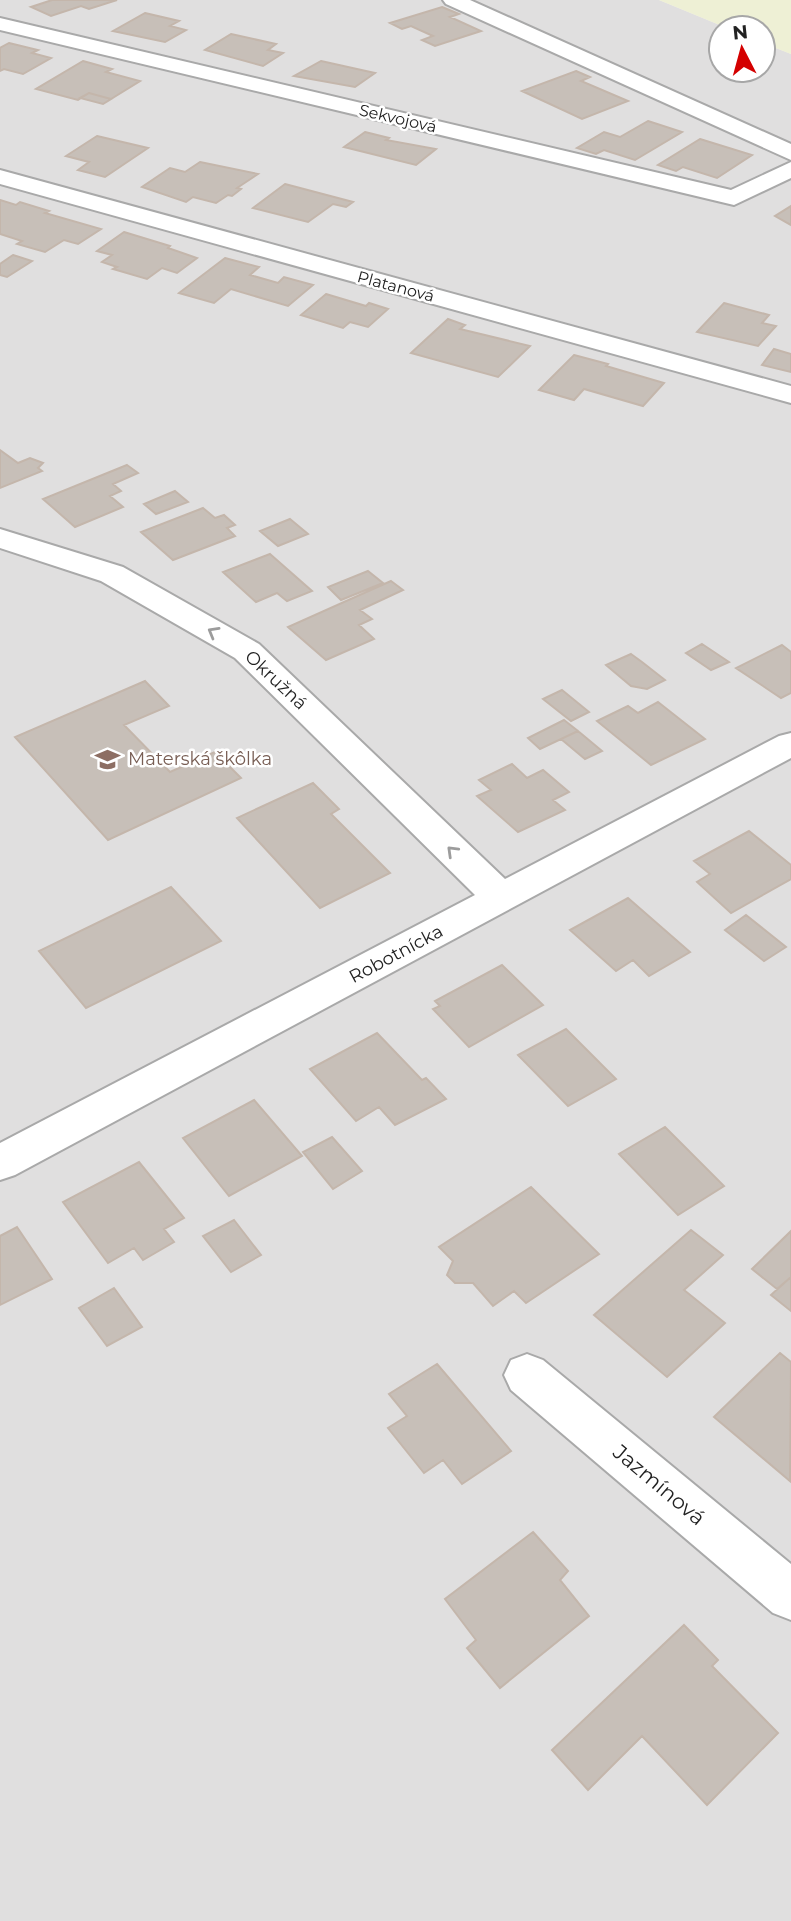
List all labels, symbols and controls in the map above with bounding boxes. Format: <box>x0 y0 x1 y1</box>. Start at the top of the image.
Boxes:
north arrow <box>707 14 777 84</box>
text: N <box>731 20 749 45</box>
street label: Sekvojová <box>357 100 439 137</box>
street label: Platanová <box>355 267 437 306</box>
one-way arrow <box>207 627 220 640</box>
street label: Okružná <box>240 646 312 714</box>
school or university icon: Materská škôlka <box>94 745 122 773</box>
place label: Materská škôlka <box>128 748 272 770</box>
one-way arrow <box>447 846 460 859</box>
street label: Robotnícka <box>345 920 447 988</box>
street label: Jazmínová <box>608 1438 710 1530</box>

